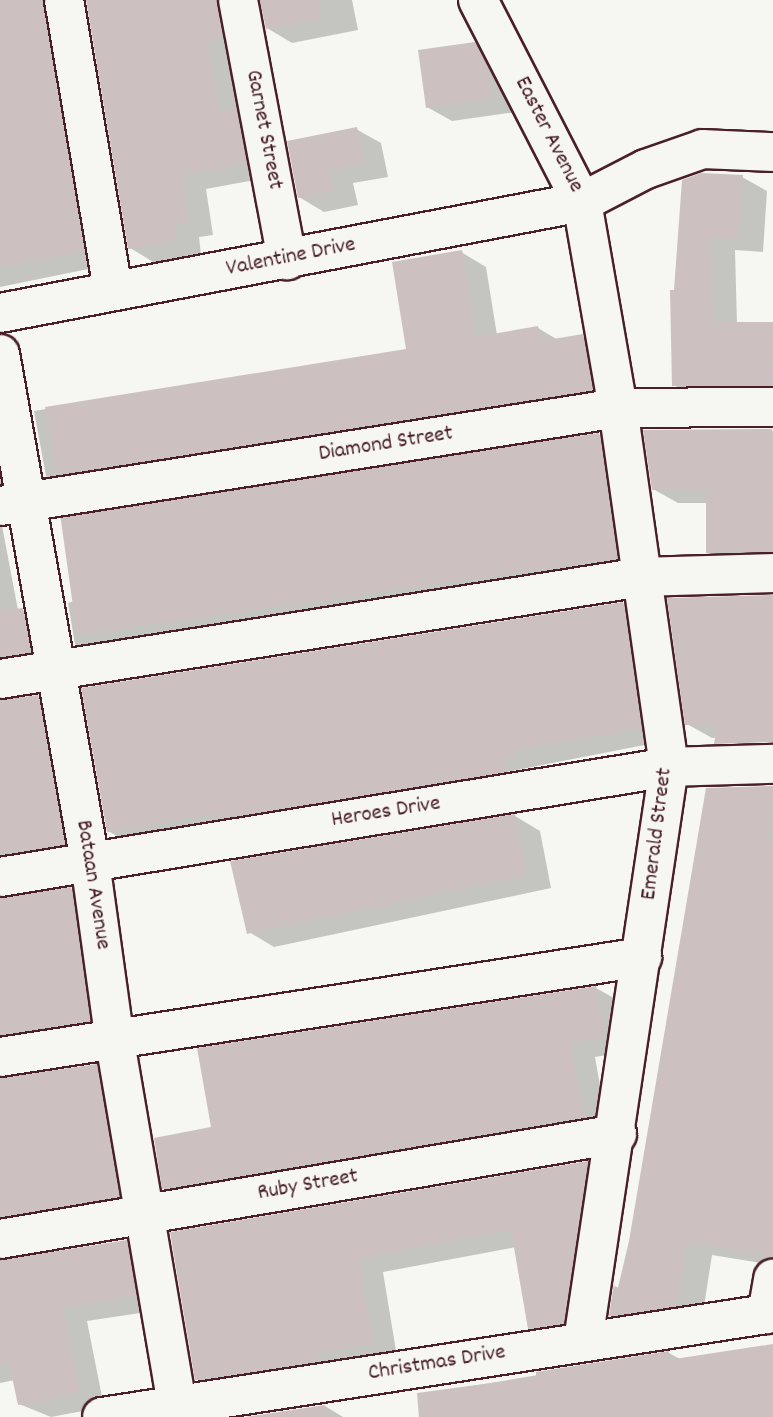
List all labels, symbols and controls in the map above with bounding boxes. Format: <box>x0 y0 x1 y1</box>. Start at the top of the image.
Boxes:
street label: Garnet Street <box>238 68 288 192</box>
street label: Easter Avenue <box>507 72 589 198</box>
street label: Valentine Drive <box>224 232 358 284</box>
street label: Diamond Street <box>317 421 455 469</box>
street label: Emerald Street <box>636 766 680 902</box>
street label: Heroes Drive <box>329 791 443 835</box>
street label: Bataan Avenue <box>68 818 116 952</box>
street label: Ruby Street <box>256 1164 360 1208</box>
street label: Christmas Drive <box>366 1340 508 1388</box>

